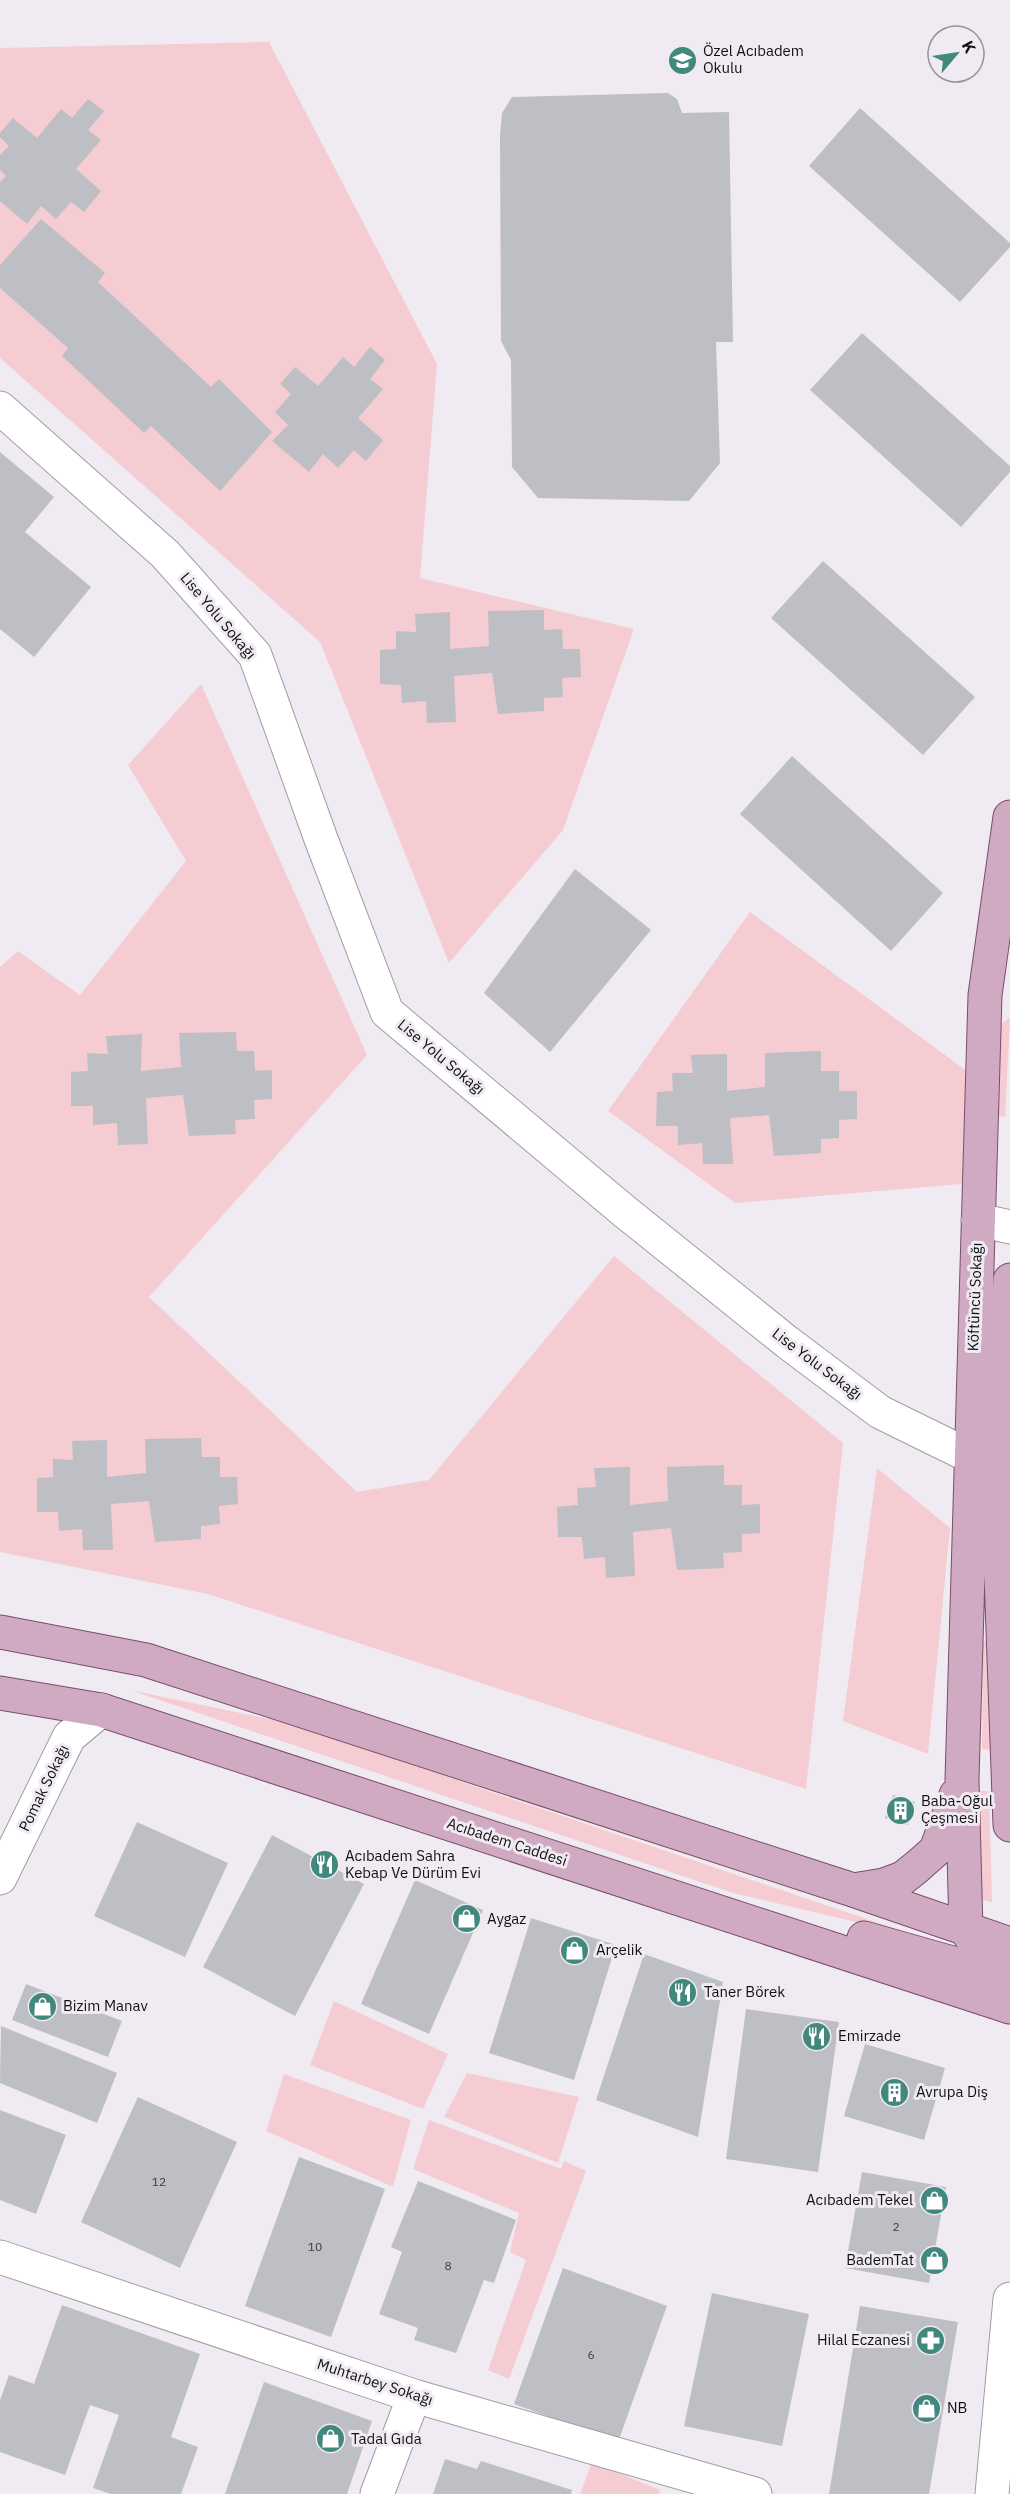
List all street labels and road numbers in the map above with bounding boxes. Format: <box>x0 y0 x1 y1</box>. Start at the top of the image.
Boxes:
street label: Lise Yolu Sokağı <box>176 568 260 663</box>
street label: Lise Yolu Sokağı <box>394 1015 489 1099</box>
street label: Köftüncü Sokağı <box>963 1242 986 1352</box>
street label: Lise Yolu Sokağı <box>769 1324 866 1404</box>
street label: Pomak Sokağı <box>14 1741 73 1834</box>
street label: Acıbadem Caddesi <box>445 1813 570 1870</box>
street label: Muhtarbey Sokağı <box>315 2354 435 2409</box>

